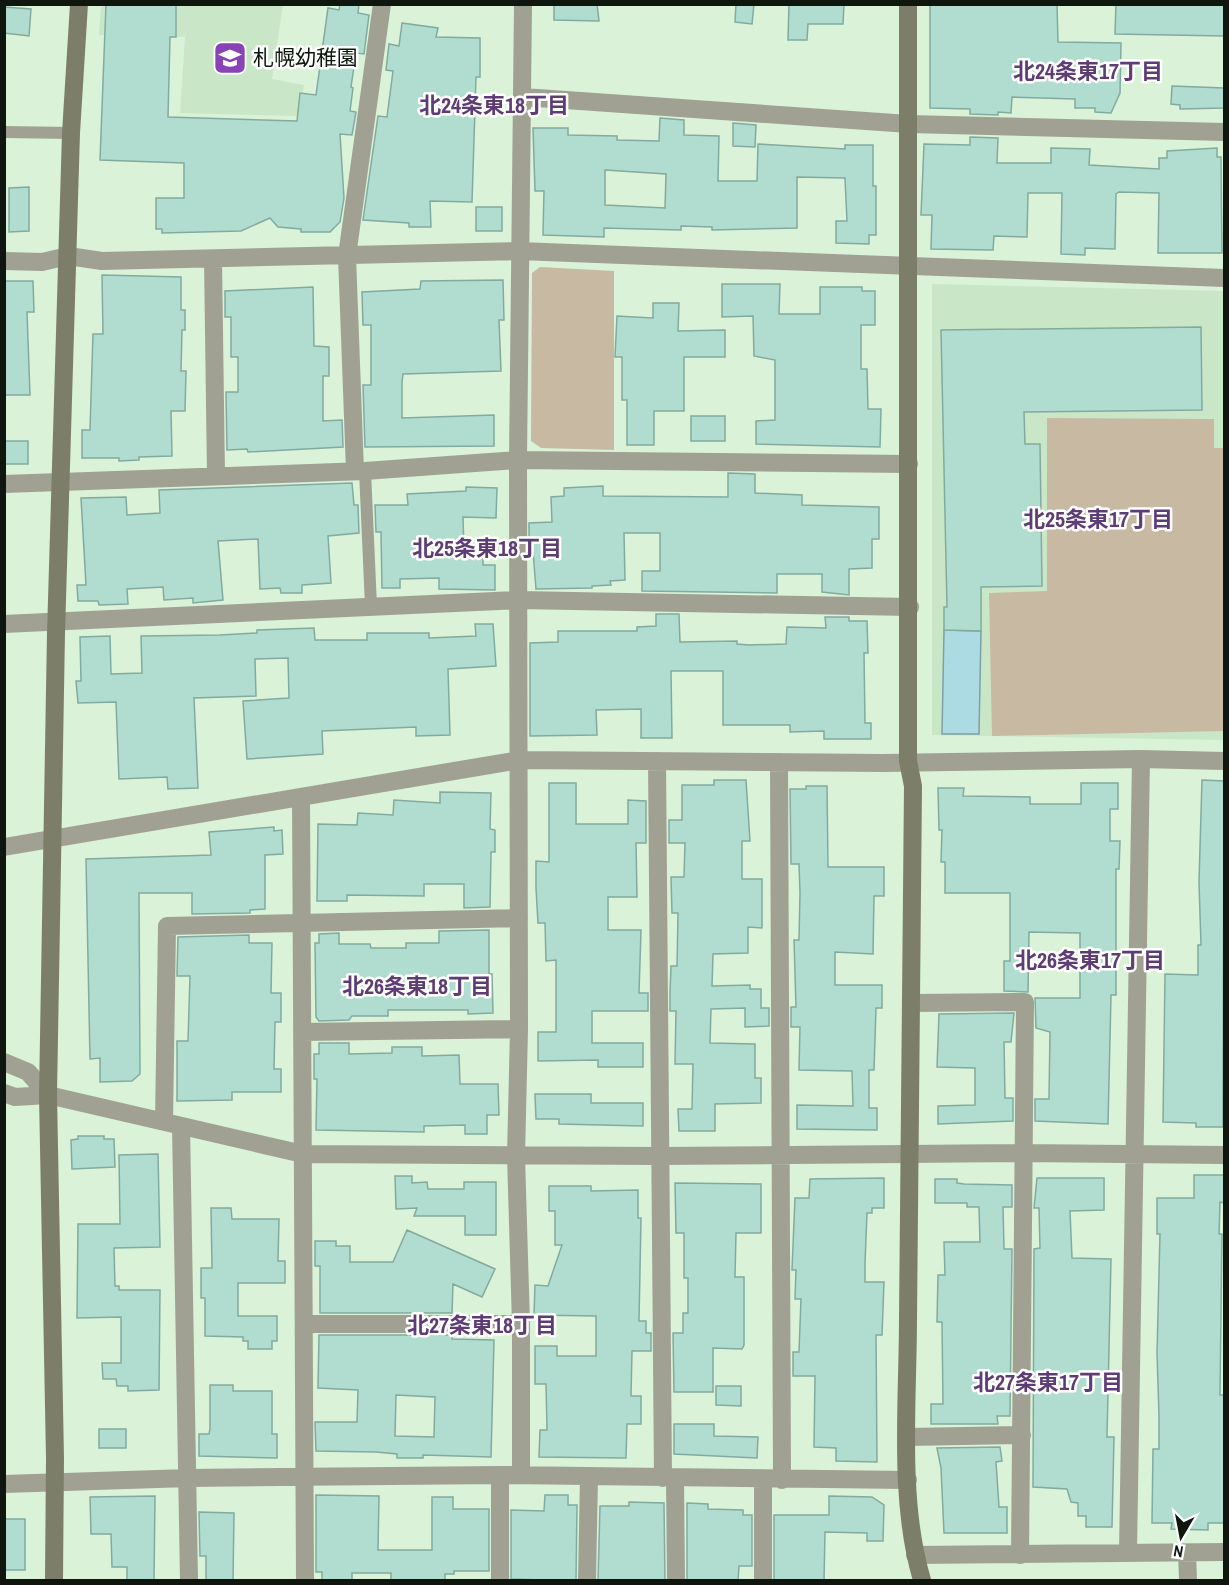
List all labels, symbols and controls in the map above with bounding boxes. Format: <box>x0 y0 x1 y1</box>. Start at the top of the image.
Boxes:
school or university icon: 札幌幼稚園 <box>212 40 248 76</box>
place label: 札幌幼稚園 <box>253 43 358 72</box>
district label: 北24条東17丁目 <box>1013 56 1163 86</box>
district label: 北24条東18丁目 <box>419 90 569 120</box>
district label: 北25条東17丁目 <box>1023 504 1173 534</box>
district label: 北25条東18丁目 <box>412 533 562 563</box>
district label: 北26条東17丁目 <box>1015 945 1165 975</box>
district label: 北26条東18丁目 <box>342 971 492 1001</box>
district label: 北27条東18丁目 <box>407 1310 557 1340</box>
district label: 北27条東17丁目 <box>973 1367 1123 1397</box>
north arrow <box>1151 1507 1211 1567</box>
text: N <box>1172 1540 1185 1563</box>

